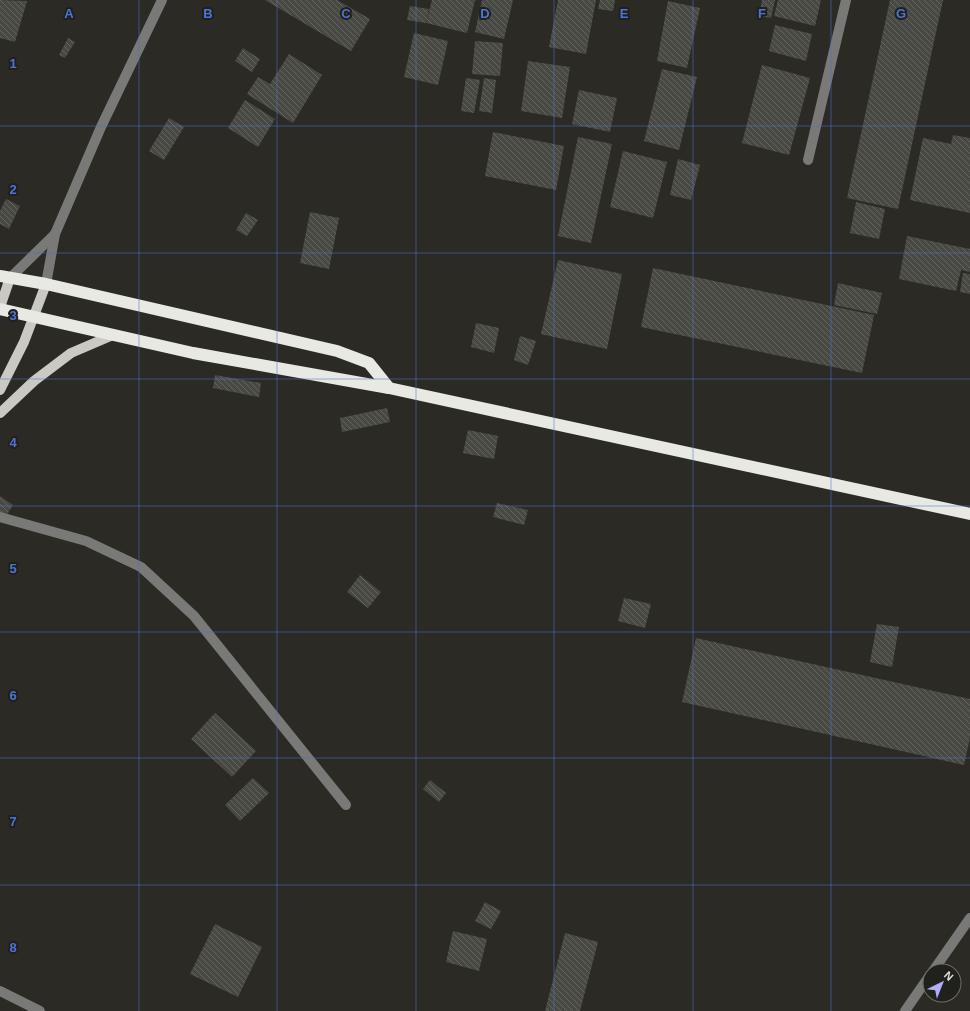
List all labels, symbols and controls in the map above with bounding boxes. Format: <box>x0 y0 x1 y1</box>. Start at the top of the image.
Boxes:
text: A <box>64 6 74 21</box>
text: B <box>203 6 213 21</box>
text: C <box>341 6 351 21</box>
text: D <box>480 6 490 21</box>
text: E <box>620 6 629 21</box>
text: F <box>758 6 766 21</box>
text: G <box>896 6 906 21</box>
text: 1 <box>9 56 17 71</box>
text: 2 <box>9 182 17 197</box>
text: 3 <box>9 308 17 323</box>
text: 4 <box>9 435 17 450</box>
text: 5 <box>9 561 17 576</box>
text: 6 <box>9 688 17 703</box>
text: 7 <box>9 814 17 829</box>
text: 8 <box>9 940 17 955</box>
north arrow <box>922 963 962 1003</box>
text: N <box>942 969 956 983</box>

